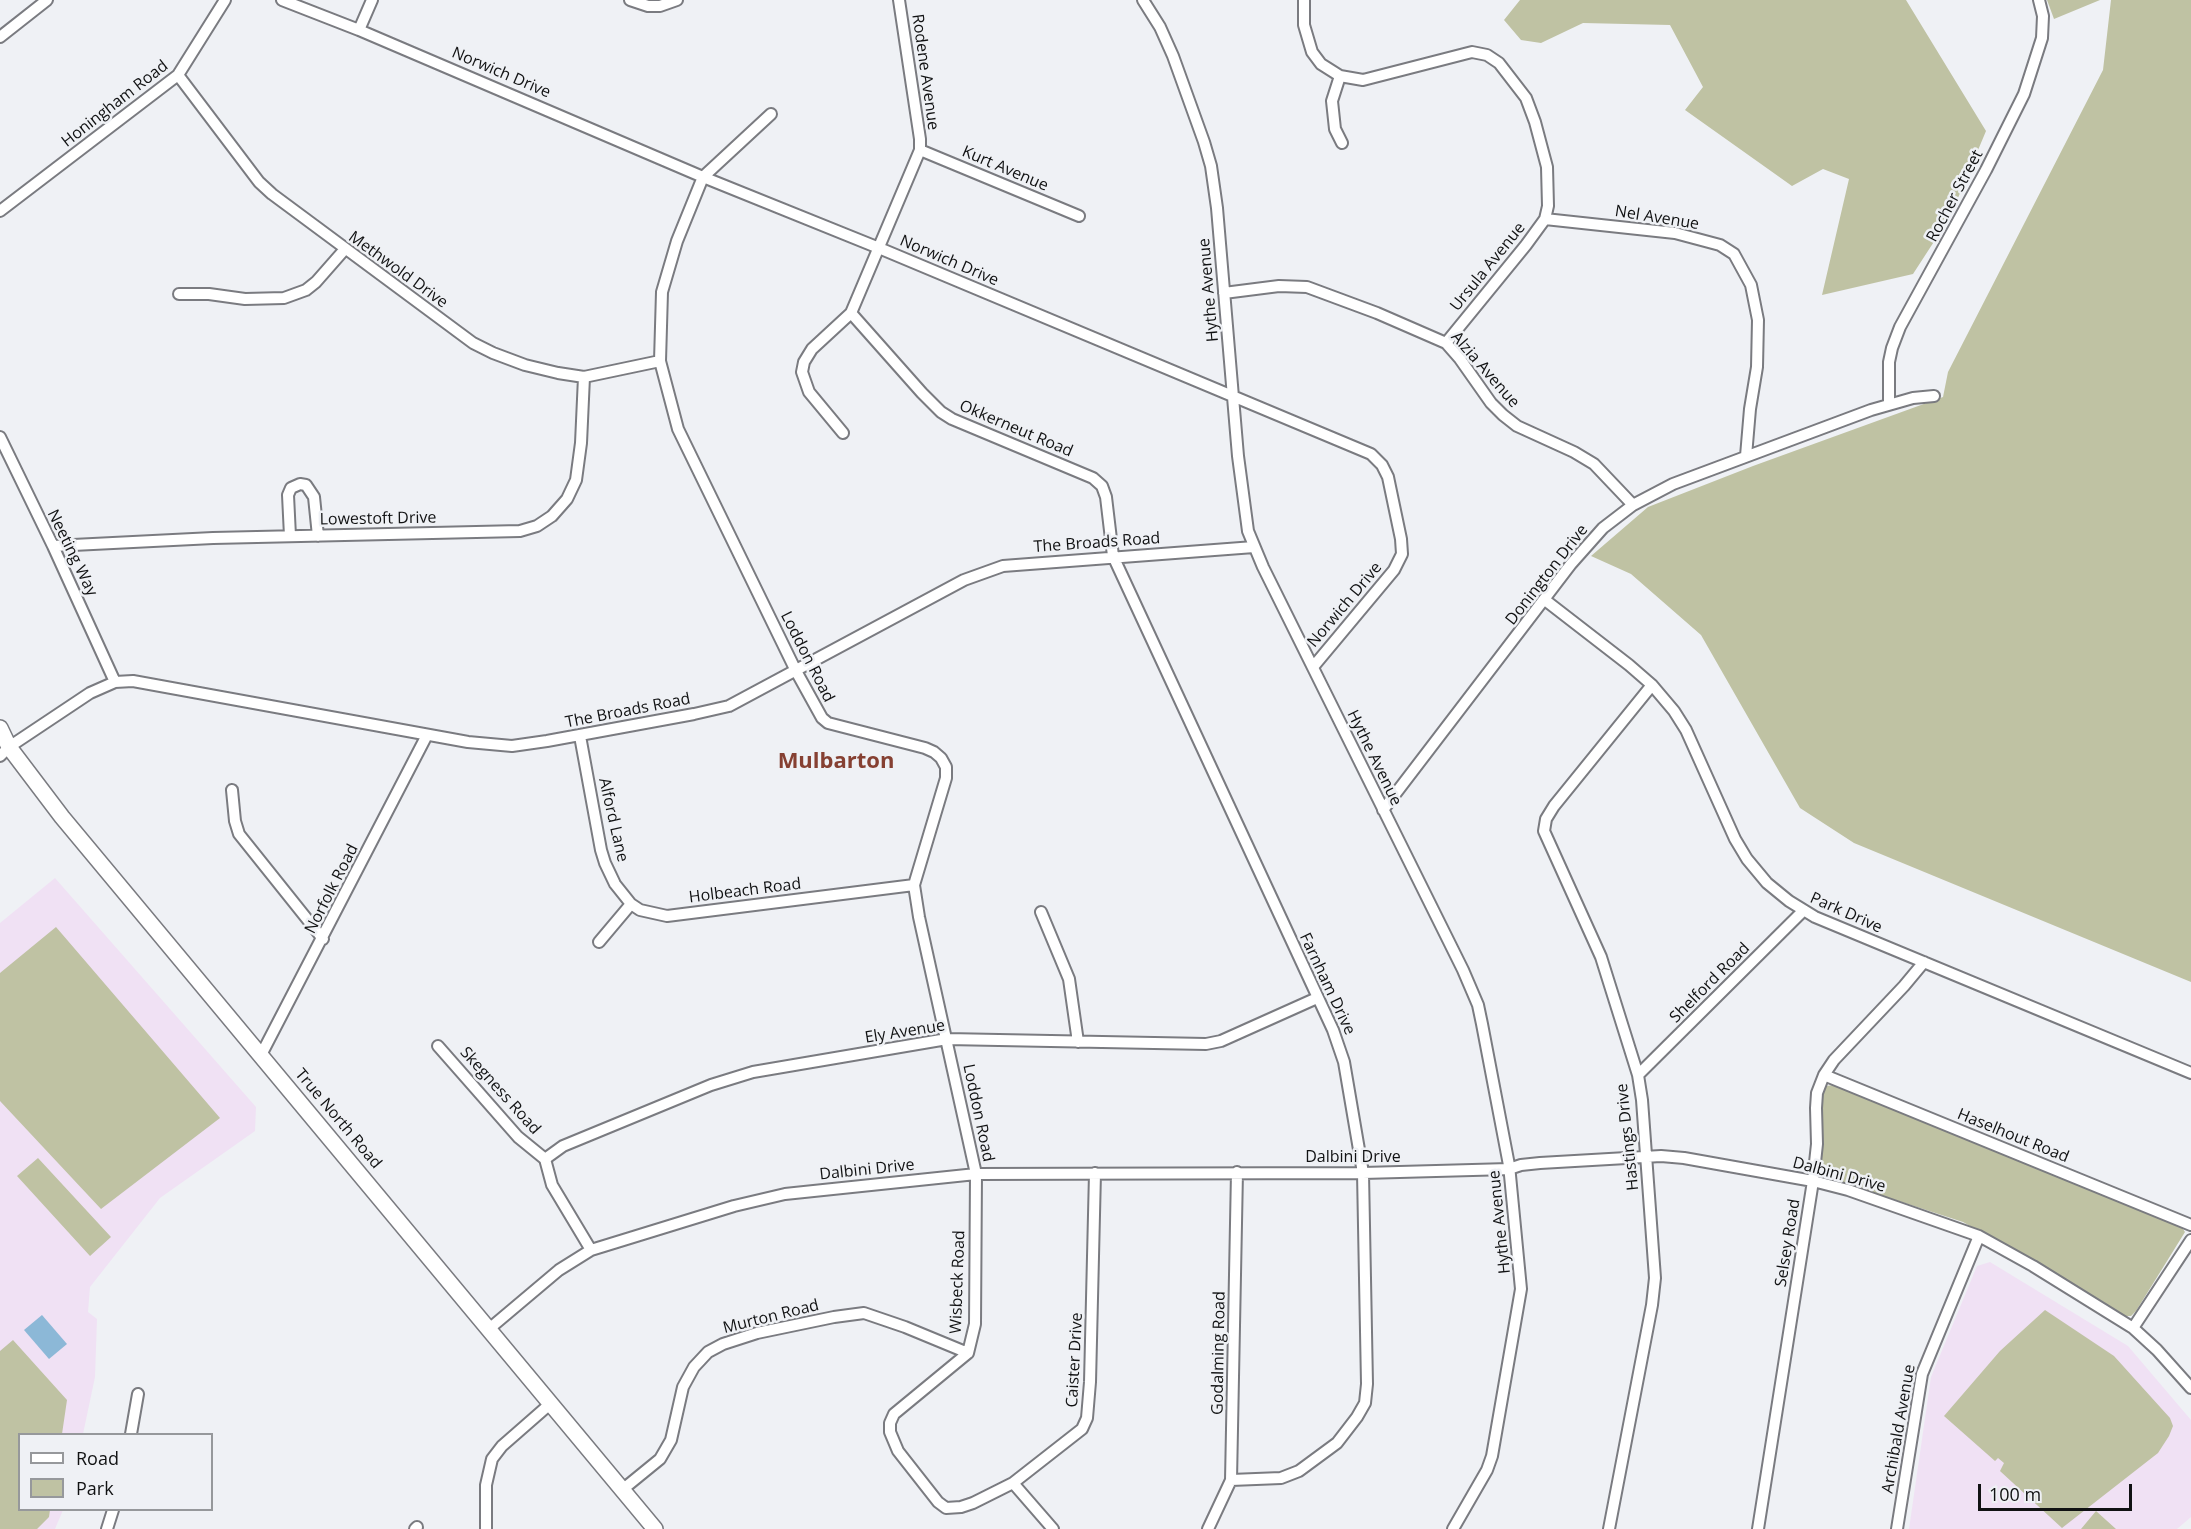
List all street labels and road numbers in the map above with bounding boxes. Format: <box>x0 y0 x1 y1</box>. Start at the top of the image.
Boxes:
street label: Rodene Avenue <box>907 13 943 131</box>
street label: Norwich Drive <box>449 44 553 102</box>
street label: Honingham Road <box>58 57 172 151</box>
street label: Kurt Avenue <box>959 142 1051 196</box>
street label: Rocher Street <box>1923 147 1987 245</box>
street label: Nel Avenue <box>1614 202 1700 234</box>
street label: Ursula Avenue <box>1446 219 1530 315</box>
street label: Methwold Drive <box>345 228 451 312</box>
street label: Norwich Drive <box>897 232 1001 290</box>
street label: Hythe Avenue <box>1195 237 1223 343</box>
street label: Alzia Avenue <box>1447 328 1523 412</box>
street label: Okkerneut Road <box>956 396 1076 462</box>
street label: Neeting Way <box>43 507 101 599</box>
street label: Lowestoft Drive <box>319 508 437 530</box>
street label: Donington Drive <box>1502 521 1592 629</box>
street label: The Broads Road <box>1033 529 1161 557</box>
street label: Norwich Drive <box>1304 558 1386 652</box>
street label: Loddon Road <box>776 608 838 706</box>
street label: The Broads Road <box>564 689 692 733</box>
street label: Hythe Avenue <box>1343 707 1405 809</box>
street label: Alford Lane <box>594 776 632 864</box>
street label: Norfolk Road <box>301 841 363 937</box>
street label: Holbeach Road <box>688 875 802 907</box>
street label: Park Drive <box>1807 889 1885 937</box>
street label: Farnham Drive <box>1295 930 1359 1038</box>
street label: Shelford Road <box>1666 939 1754 1027</box>
street label: Ely Avenue <box>864 1016 946 1048</box>
street label: Skegness Road <box>456 1043 544 1139</box>
street label: Loddon Road <box>958 1062 998 1164</box>
street label: True North Road <box>291 1065 385 1173</box>
street label: Hastings Drive <box>1613 1083 1643 1191</box>
street label: Haselhout Road <box>1954 1105 2072 1167</box>
street label: Dalbini Drive <box>1305 1147 1401 1167</box>
street label: Dalbini Drive <box>1790 1153 1888 1197</box>
street label: Dalbini Drive <box>818 1155 916 1185</box>
street label: Hythe Avenue <box>1485 1169 1515 1275</box>
street label: Selsey Road <box>1772 1198 1804 1288</box>
street label: Wisbeck Road <box>947 1230 969 1334</box>
street label: Godalming Road <box>1208 1291 1230 1415</box>
street label: Murton Road <box>721 1296 821 1338</box>
street label: Caister Drive <box>1063 1312 1087 1408</box>
street label: Archibald Avenue <box>1878 1363 1920 1495</box>

